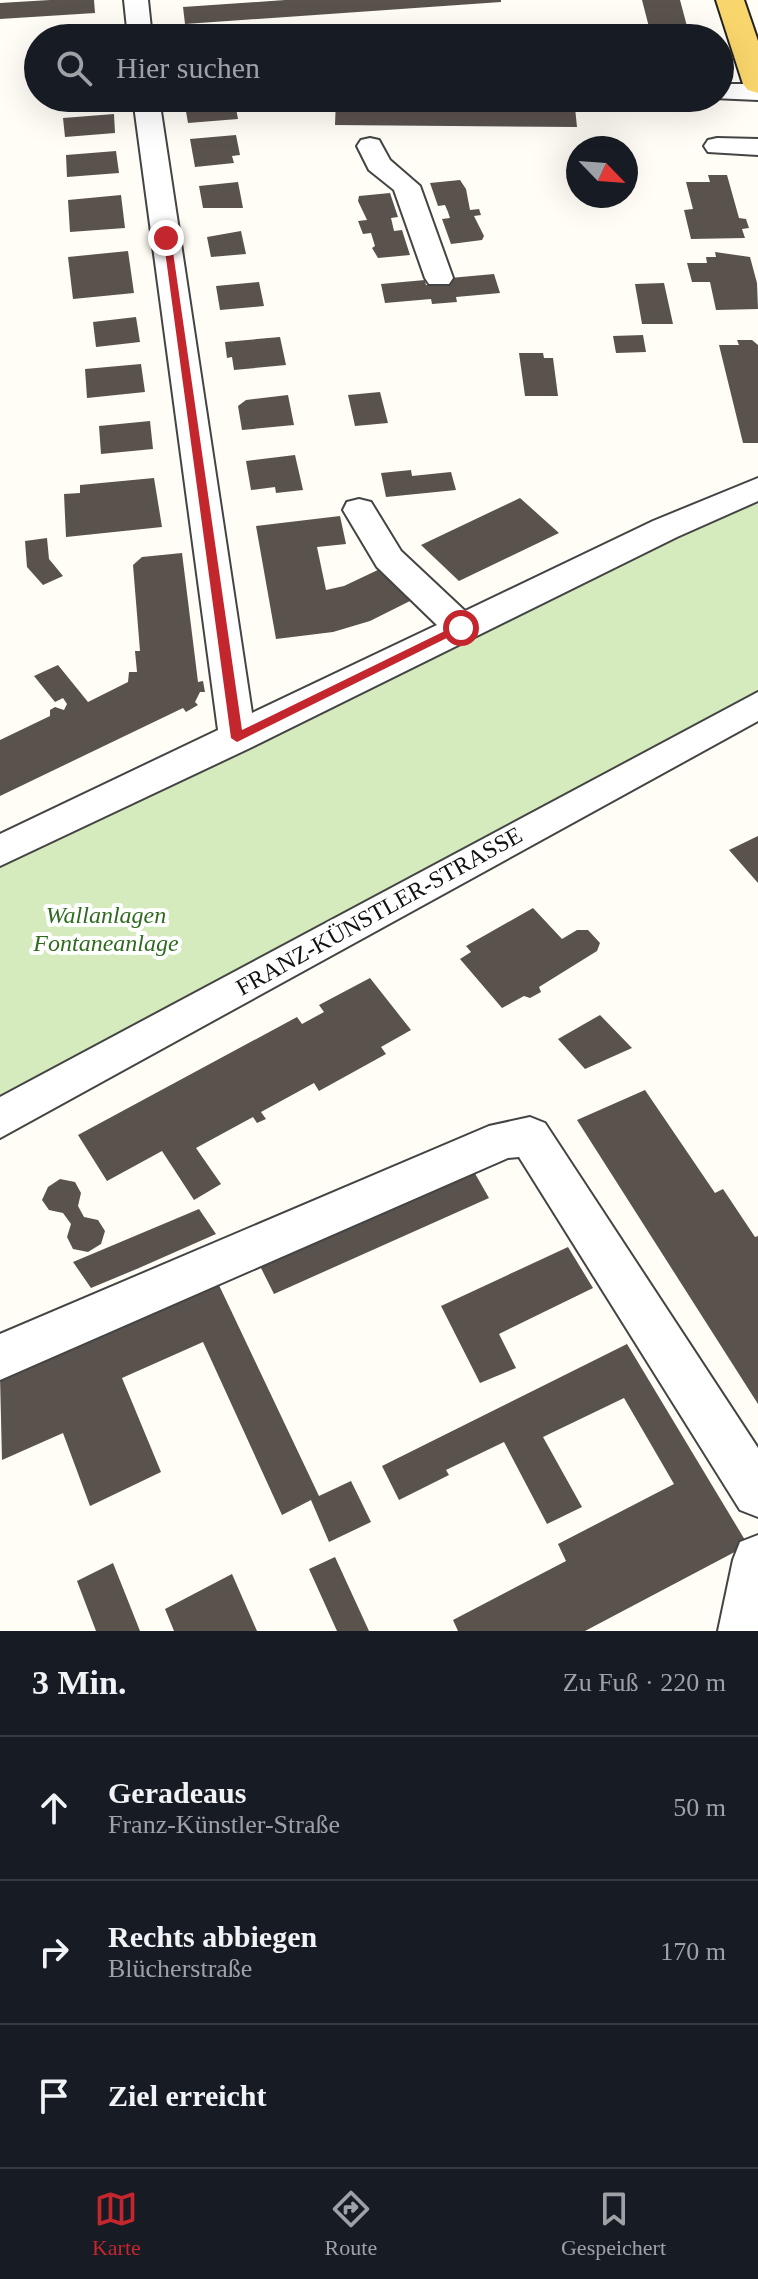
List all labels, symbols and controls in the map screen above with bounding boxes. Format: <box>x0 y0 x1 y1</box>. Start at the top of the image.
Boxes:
search box <box>24 24 734 112</box>
icon: search <box>52 46 96 90</box>
text: Hier suchen <box>116 51 260 84</box>
north arrow <box>566 136 638 208</box>
route end <box>148 220 184 256</box>
route start <box>443 610 479 646</box>
street label: FRANZ-KÜNSTLER-STRASSE <box>232 821 526 1001</box>
park label: Wallanlagen Fontaneanlage <box>32 902 179 956</box>
text: 3 Min. <box>32 1664 126 1701</box>
text: Zu Fuß · 220 m <box>563 1668 726 1697</box>
text: Geradeaus <box>108 1776 246 1809</box>
icon: ahead <box>32 1786 76 1830</box>
text: 50 m <box>673 1793 726 1822</box>
text: Franz-Künstler-Straße <box>108 1810 340 1839</box>
text: Rechts abbiegen <box>108 1920 317 1953</box>
icon: right <box>32 1930 76 1974</box>
text: 170 m <box>660 1937 726 1966</box>
text: Blücherstraße <box>108 1954 252 1983</box>
icon: arrive <box>32 2074 76 2118</box>
text: Ziel erreicht <box>108 2079 267 2112</box>
tab: Karte <box>92 2187 141 2261</box>
tab: Route <box>325 2187 377 2261</box>
tab: Gespeichert <box>561 2187 666 2261</box>

